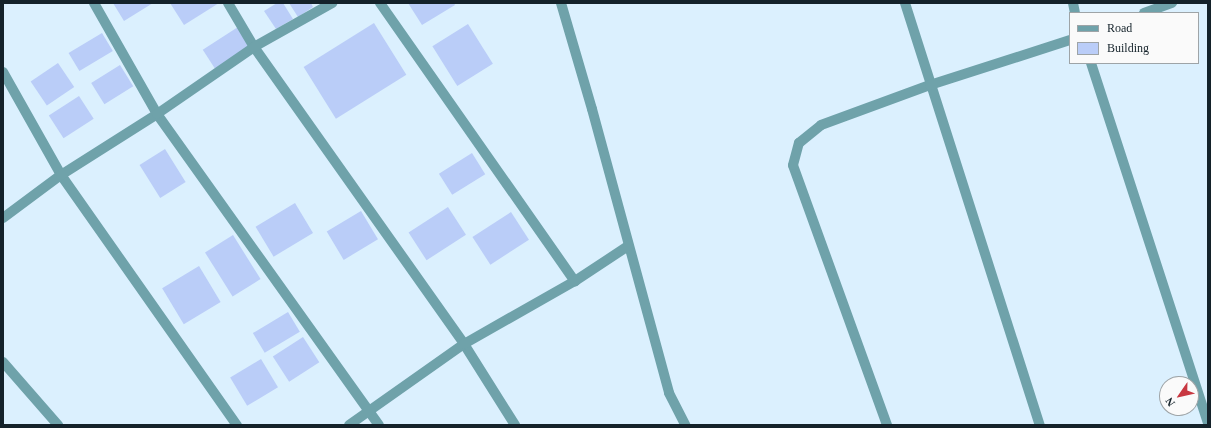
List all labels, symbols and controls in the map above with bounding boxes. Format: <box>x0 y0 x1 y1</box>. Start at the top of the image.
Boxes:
legend <box>1069 12 1199 64</box>
text: Road <box>1107 21 1132 35</box>
text: Building <box>1107 41 1149 55</box>
north arrow <box>1159 376 1199 416</box>
text: N <box>1163 396 1177 409</box>

